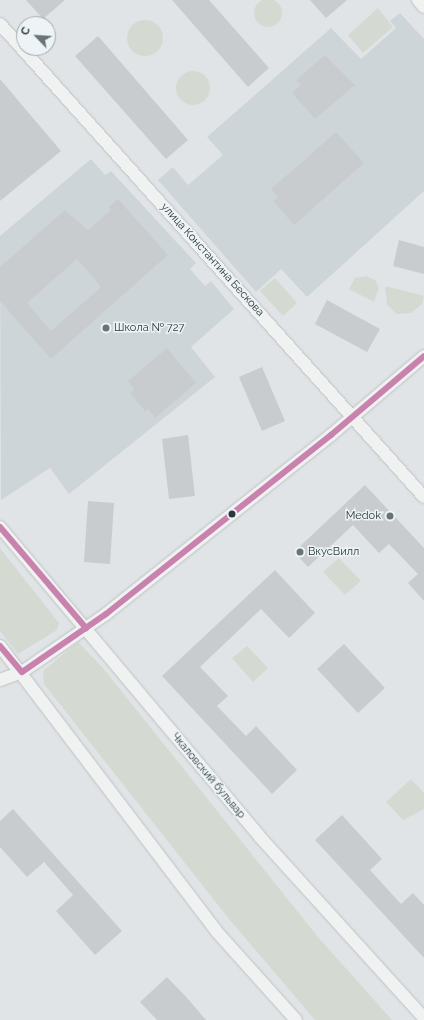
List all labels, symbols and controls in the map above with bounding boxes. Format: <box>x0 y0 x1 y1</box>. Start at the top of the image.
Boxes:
north arrow <box>16 16 56 56</box>
text: С <box>18 25 33 37</box>
street label: улица Константина Бескова <box>158 201 266 319</box>
place label: Школа № 727 <box>114 321 184 335</box>
marker: Школа № 727 <box>101 323 111 333</box>
unlabelled marker <box>227 509 237 519</box>
place label: Medok <box>346 509 381 523</box>
marker: Medok <box>384 510 396 522</box>
place label: ВкусВилл <box>308 545 359 559</box>
marker: ВкусВилл <box>295 547 305 557</box>
street label: Чкаловский бульвар <box>168 730 248 822</box>

